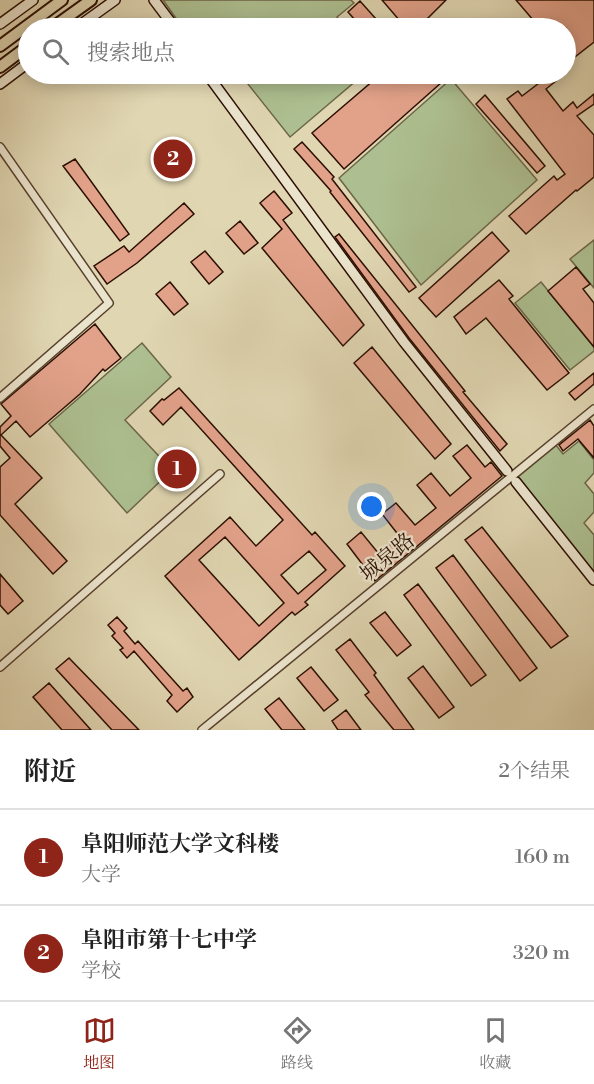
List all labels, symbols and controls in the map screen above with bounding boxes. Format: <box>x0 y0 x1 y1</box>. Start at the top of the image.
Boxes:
search box <box>18 18 576 84</box>
icon: search <box>39 35 72 68</box>
text: 搜索地点 <box>87 40 175 67</box>
pin: 2 <box>154 136 192 182</box>
pin: 1 <box>158 446 196 492</box>
your location <box>357 492 386 521</box>
street label: 城泉路 <box>355 528 420 588</box>
text: 附近 <box>24 756 76 788</box>
text: 2个结果 <box>499 759 570 784</box>
text: 阜阳师范大学文科楼 <box>81 831 279 858</box>
text: 1 <box>39 845 48 870</box>
text: 160 m <box>515 845 570 870</box>
text: 大学 <box>81 863 121 888</box>
text: 阜阳市第十七中学 <box>81 927 257 954</box>
text: 2 <box>37 941 50 966</box>
text: 320 m <box>513 941 570 966</box>
text: 学校 <box>81 959 121 984</box>
tab: 地图 <box>83 1014 116 1073</box>
tab: 路线 <box>281 1014 314 1073</box>
tab: 收藏 <box>479 1014 512 1073</box>

